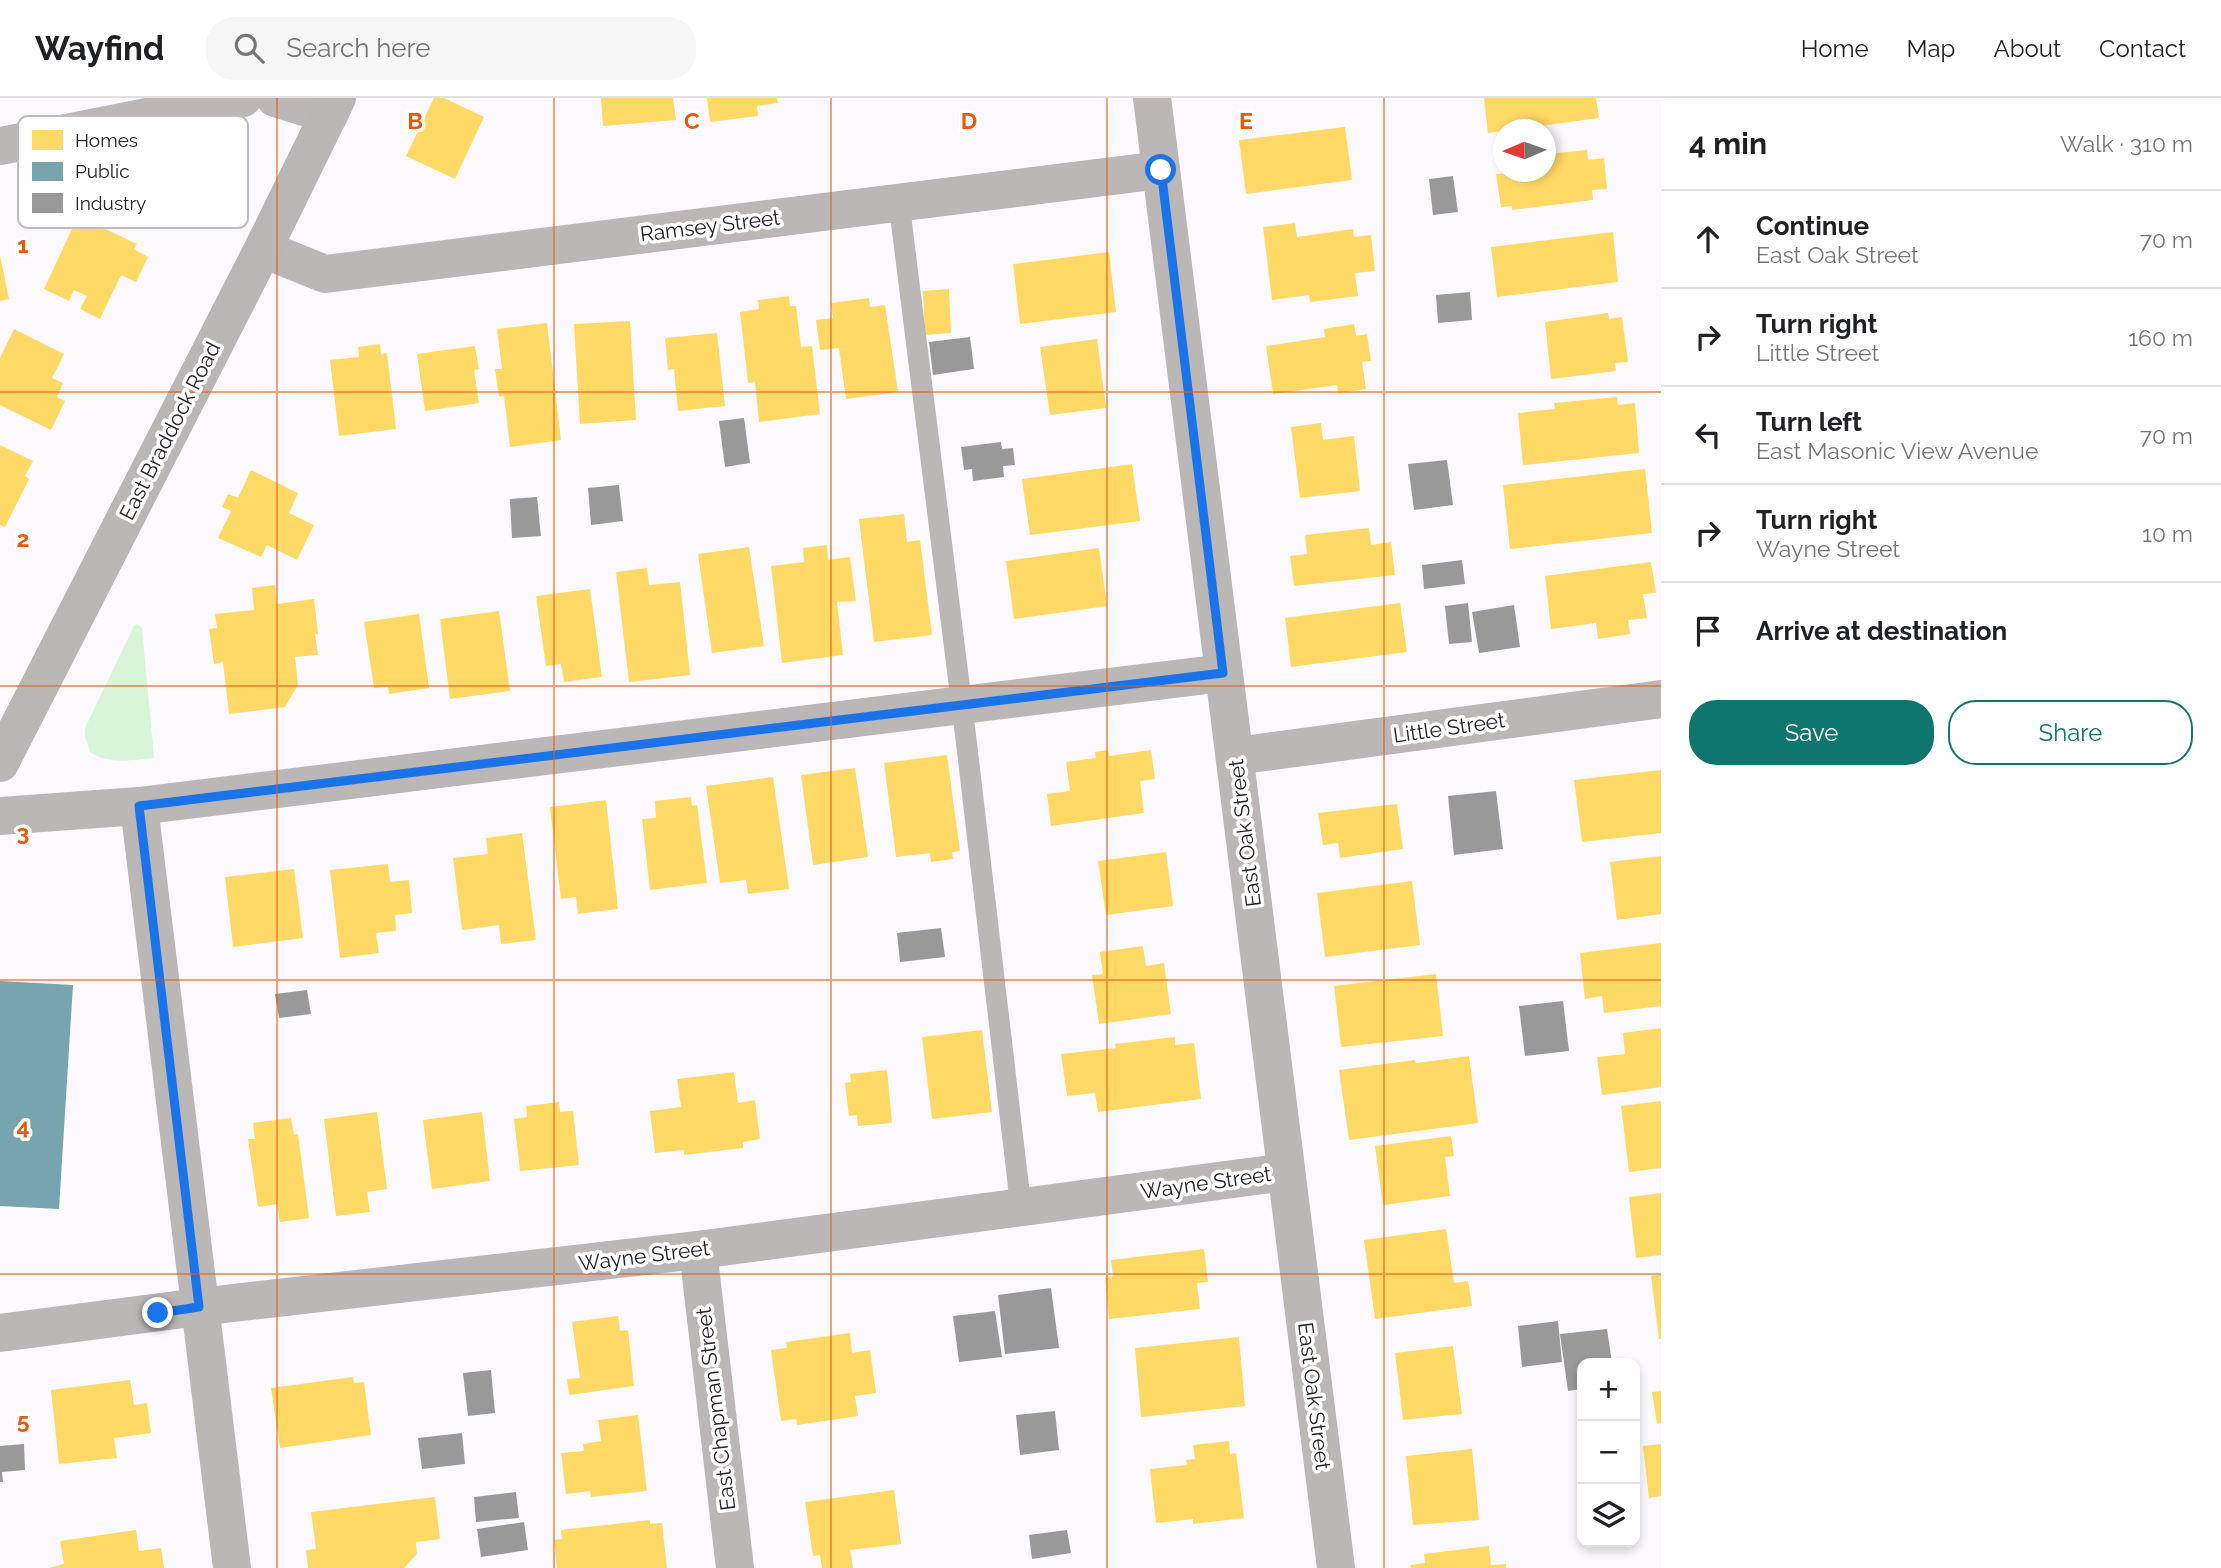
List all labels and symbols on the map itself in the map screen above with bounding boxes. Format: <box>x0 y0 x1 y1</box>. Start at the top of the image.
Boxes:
text: B <box>407 107 423 134</box>
text: C <box>684 107 700 134</box>
text: D <box>961 107 977 134</box>
text: E <box>1239 107 1253 134</box>
legend <box>18 116 248 228</box>
north arrow <box>1493 119 1556 182</box>
text: Homes <box>75 129 138 151</box>
route start <box>1145 154 1176 185</box>
text: Public <box>75 160 130 182</box>
text: Industry <box>75 192 146 214</box>
street label: Ramsey Street <box>639 205 781 246</box>
text: 1 <box>17 231 29 258</box>
street label: East Braddock Road <box>114 338 225 524</box>
text: 2 <box>17 525 29 552</box>
street label: Little Street <box>1391 707 1506 748</box>
street label: East Oak Street <box>1223 758 1266 908</box>
text: 3 <box>17 819 29 846</box>
text: 4 <box>16 1113 30 1140</box>
street label: Wayne Street <box>1139 1161 1273 1204</box>
street label: Wayne Street <box>577 1235 711 1276</box>
route end <box>142 1297 173 1328</box>
street label: East Chapman Street <box>691 1306 740 1512</box>
street label: East Oak Street <box>1293 1321 1336 1471</box>
text: 5 <box>17 1407 30 1434</box>

